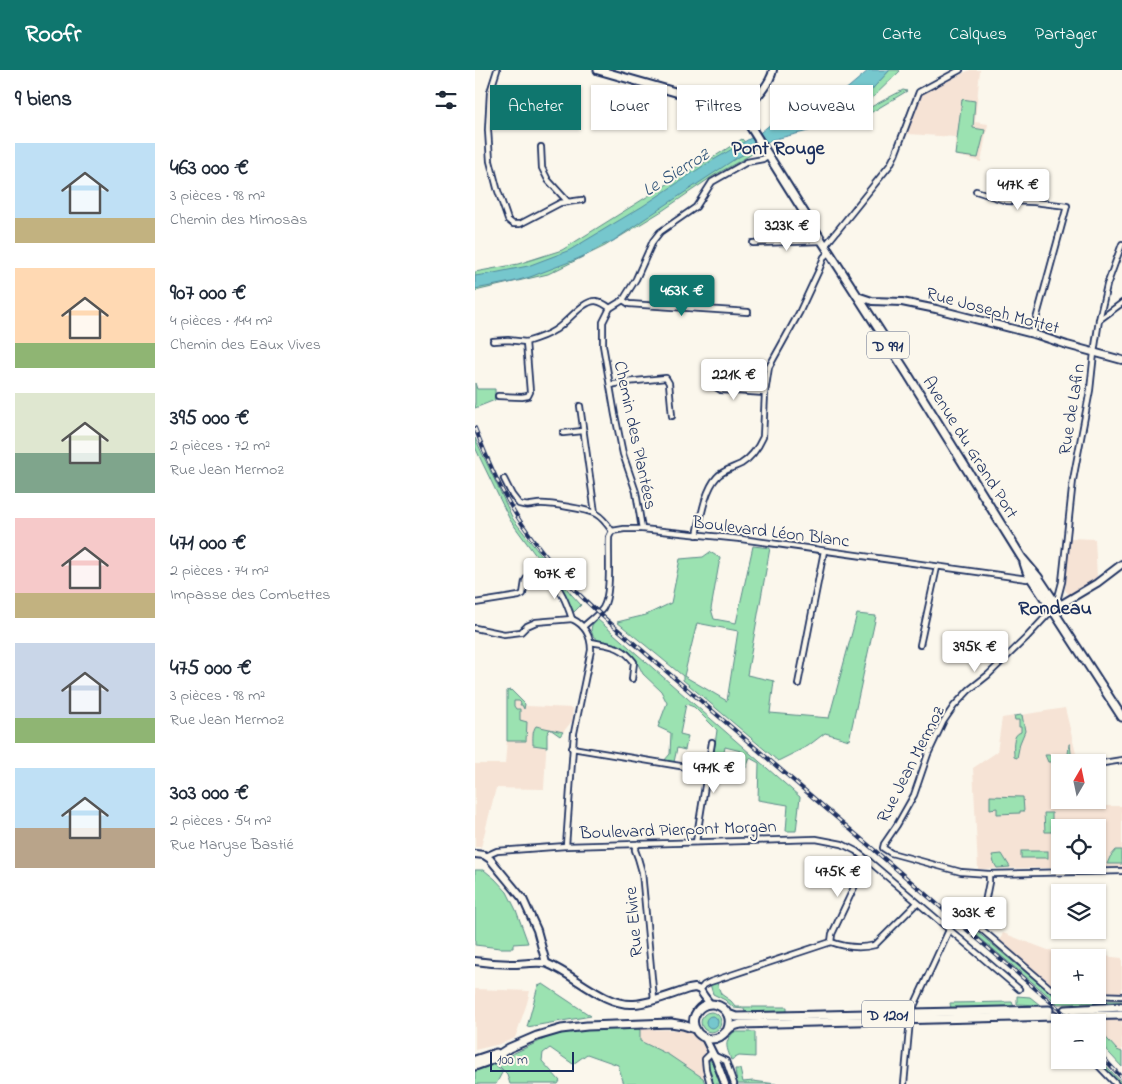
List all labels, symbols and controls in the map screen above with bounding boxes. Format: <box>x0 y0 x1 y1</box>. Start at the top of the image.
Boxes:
text: Roofr <box>25 18 81 53</box>
text: Carte <box>882 22 921 48</box>
text: Calques <box>949 22 1007 48</box>
text: Partager <box>1035 22 1097 48</box>
text: 9 biens <box>15 85 72 115</box>
chip: Acheter <box>490 85 581 130</box>
chip: Louer <box>591 85 667 130</box>
chip: Filtres <box>677 85 760 130</box>
chip: Nouveau <box>770 85 873 130</box>
icon: filters <box>432 86 460 114</box>
district label: Pont Rouge <box>731 135 826 165</box>
water label: Le Sierroz <box>638 142 716 204</box>
text: 463 000 € <box>170 154 249 184</box>
icon: home <box>55 163 115 223</box>
pin: 417K € <box>977 168 1059 211</box>
text: 417K € <box>997 173 1039 197</box>
text: 3 pièces · 98 m² <box>170 184 265 208</box>
text: Chemin des Mimosas <box>170 208 307 232</box>
pin: 323K € <box>746 210 828 252</box>
text: 323K € <box>765 214 809 238</box>
pin: 463K € <box>641 274 723 317</box>
text: 907 000 € <box>170 279 246 309</box>
text: 463K € <box>660 279 704 303</box>
street label: Rue Joseph Mottet <box>923 282 1062 342</box>
icon: home <box>55 288 115 348</box>
text: 4 pièces · 144 m² <box>170 309 273 333</box>
road number: D 991 <box>867 332 909 358</box>
text: Chemin des Eaux Vives <box>170 333 321 357</box>
pin: 221K € <box>693 358 775 401</box>
street label: Chemin des Plantées <box>606 359 662 512</box>
street label: Rue de Lafin <box>1053 362 1093 457</box>
text: 221K € <box>712 363 756 387</box>
street label: Avenue du Grand Port <box>915 372 1024 524</box>
text: 395 000 € <box>170 404 249 434</box>
icon: home <box>55 413 115 473</box>
text: 2 pièces · 72 m² <box>170 434 270 458</box>
text: Rue Jean Mermoz <box>170 458 284 482</box>
street label: Boulevard Léon Blanc <box>690 510 851 556</box>
text: 471 000 € <box>170 529 246 559</box>
icon: home <box>55 538 115 598</box>
pin: 907K € <box>514 558 596 600</box>
text: 2 pièces · 74 m² <box>170 559 269 583</box>
text: 907K € <box>534 562 576 586</box>
text: Impasse des Combettes <box>170 583 330 607</box>
district label: Rondeau <box>1018 595 1092 624</box>
pin: 395K € <box>934 630 1016 673</box>
text: 395K € <box>953 635 997 659</box>
text: 475 000 € <box>170 654 252 684</box>
icon: home <box>55 663 115 723</box>
text: 3 pièces · 98 m² <box>170 684 265 708</box>
street label: Rue Jean Mermoz <box>871 702 953 828</box>
text: Rue Jean Mermoz <box>170 708 284 732</box>
pin: 471K € <box>673 752 755 794</box>
north arrow <box>1051 754 1106 809</box>
map controls <box>1051 754 1106 1069</box>
text: 471K € <box>693 756 735 780</box>
text: 303 000 € <box>170 779 249 809</box>
icon: home <box>55 788 115 848</box>
text: 2 pièces · 54 m² <box>170 809 271 833</box>
street label: Boulevard Pierpont Morgan <box>578 815 777 848</box>
button: locate <box>1051 819 1106 874</box>
text: Rue Maryse Bastié <box>170 833 294 857</box>
pin: 475K € <box>797 856 879 898</box>
text: 475K € <box>815 860 861 884</box>
button: layers <box>1051 884 1106 939</box>
street label: Rue Elvire <box>619 885 651 958</box>
pin: 303K € <box>933 896 1015 939</box>
text: 303K € <box>952 901 996 925</box>
button: + <box>1051 949 1106 1004</box>
road number: D 1201 <box>862 1001 914 1028</box>
button: − <box>1051 1014 1106 1069</box>
scale bar <box>490 1049 574 1072</box>
text: 100 m <box>497 1050 528 1071</box>

